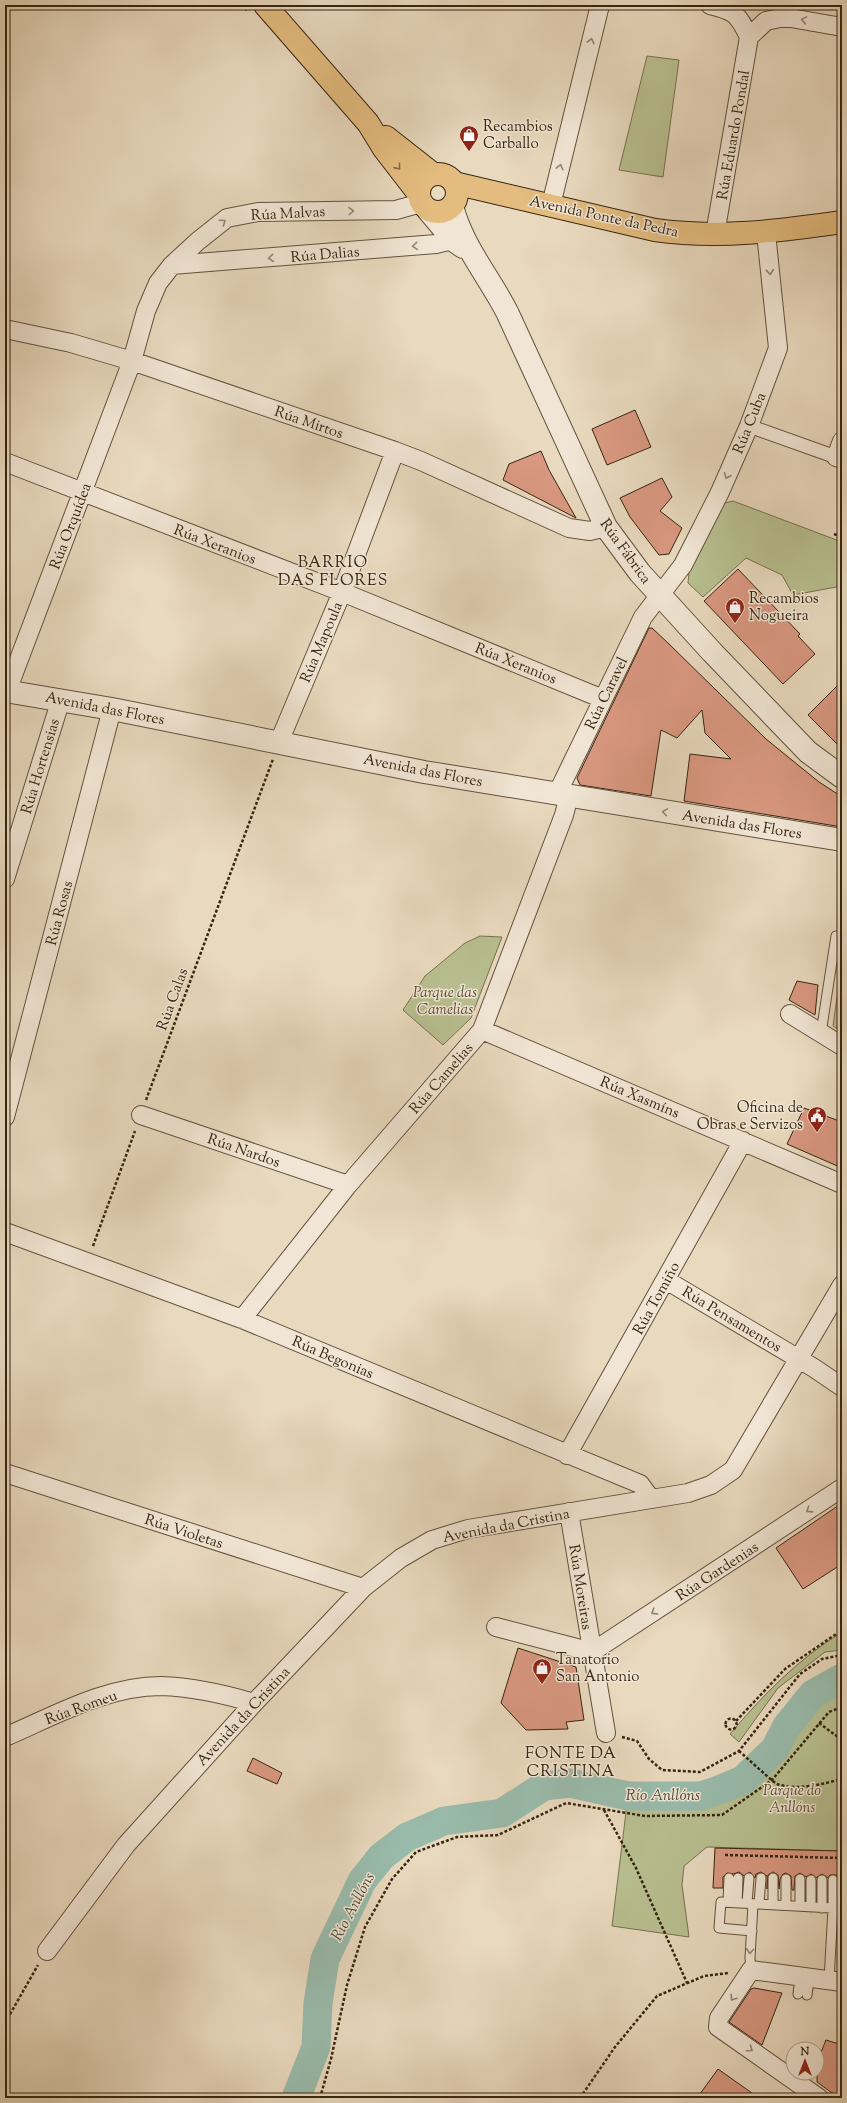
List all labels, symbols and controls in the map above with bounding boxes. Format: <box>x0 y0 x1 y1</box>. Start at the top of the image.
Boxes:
one-way arrow <box>800 17 807 25</box>
one-way arrow <box>586 38 594 44</box>
street label: Rúa Eduardo Pondal <box>713 69 756 202</box>
place label: Recambios Carballo <box>483 117 553 155</box>
shop icon: Recambios Carballo <box>458 124 480 152</box>
one-way arrow <box>394 162 401 169</box>
one-way arrow <box>555 164 564 171</box>
street label: Avenida Ponte da Pedra <box>527 191 680 244</box>
street label: Rúa Malvas <box>250 202 326 227</box>
one-way arrow <box>348 207 354 215</box>
one-way arrow <box>218 220 225 227</box>
street label: Rúa Dalias <box>290 242 361 269</box>
one-way arrow <box>412 242 418 251</box>
one-way arrow <box>268 254 274 263</box>
one-way arrow <box>766 269 775 275</box>
street label: Rúa Cuba <box>729 390 772 457</box>
street label: Rúa Mirtos <box>271 402 346 445</box>
one-way arrow <box>724 472 732 479</box>
street label: Rúa Orquídea <box>45 480 98 573</box>
street label: Rúa Fábrica <box>594 515 656 589</box>
street label: Rúa Xeranios <box>170 520 259 571</box>
district label: BARRIO DAS FLORES <box>278 552 388 593</box>
place label: Recambios Nogueira <box>749 589 819 627</box>
shop icon: Recambios Nogueira <box>724 596 746 624</box>
street label: Rúa Mapoula <box>296 599 349 686</box>
street label: Rúa Xeranios <box>471 638 560 690</box>
street label: Rúa Caravel <box>581 654 634 734</box>
street label: Avenida das Flores <box>43 688 166 731</box>
street label: Rúa Hortensias <box>17 716 66 817</box>
street label: Avenida das Flores <box>361 750 484 793</box>
street label: Avenida das Flores <box>680 806 803 845</box>
one-way arrow <box>662 808 668 817</box>
street label: Rúa Rosas <box>42 879 79 948</box>
street label: Rúa Calas <box>152 965 194 1034</box>
park label: Parque das Camelias <box>413 983 477 1021</box>
street label: Rúa Camelias <box>405 1039 479 1119</box>
street label: Rúa Xasmíns <box>596 1072 683 1125</box>
place label: Oficina de Obras e Servizos <box>697 1098 803 1136</box>
public building icon: Oficina de Obras e Servizos <box>806 1105 828 1133</box>
street label: Rúa Nardos <box>204 1129 283 1174</box>
street label: Rúa Tomiño <box>629 1259 686 1339</box>
street label: Rúa Pensamentos <box>677 1282 785 1358</box>
street label: Rúa Begonias <box>288 1332 377 1385</box>
street label: Avenida da Cristina <box>441 1504 572 1549</box>
one-way arrow <box>807 1505 814 1512</box>
street label: Rúa Violetas <box>142 1510 226 1555</box>
street label: Rúa Gardenias <box>672 1538 763 1607</box>
street label: Rúa Moreiras <box>562 1543 597 1631</box>
one-way arrow <box>651 1608 658 1615</box>
place label: Tanatorio San Antonio <box>556 1650 639 1688</box>
shop icon: Tanatorio San Antonio <box>531 1657 553 1685</box>
street label: Avenida da Cristina <box>192 1663 296 1771</box>
street label: Rúa Romeu <box>42 1686 121 1731</box>
district label: FONTE DA CRISTINA <box>525 1743 617 1784</box>
park label: Parque do Anllóns <box>763 1781 821 1819</box>
water label: Río Anllóns <box>626 1785 700 1808</box>
water label: Río Anllóns <box>327 1869 382 1945</box>
one-way arrow <box>746 1948 755 1954</box>
one-way arrow <box>730 1994 738 2001</box>
north arrow <box>785 2041 825 2081</box>
one-way arrow <box>745 2044 752 2051</box>
text: N <box>800 2044 810 2060</box>

